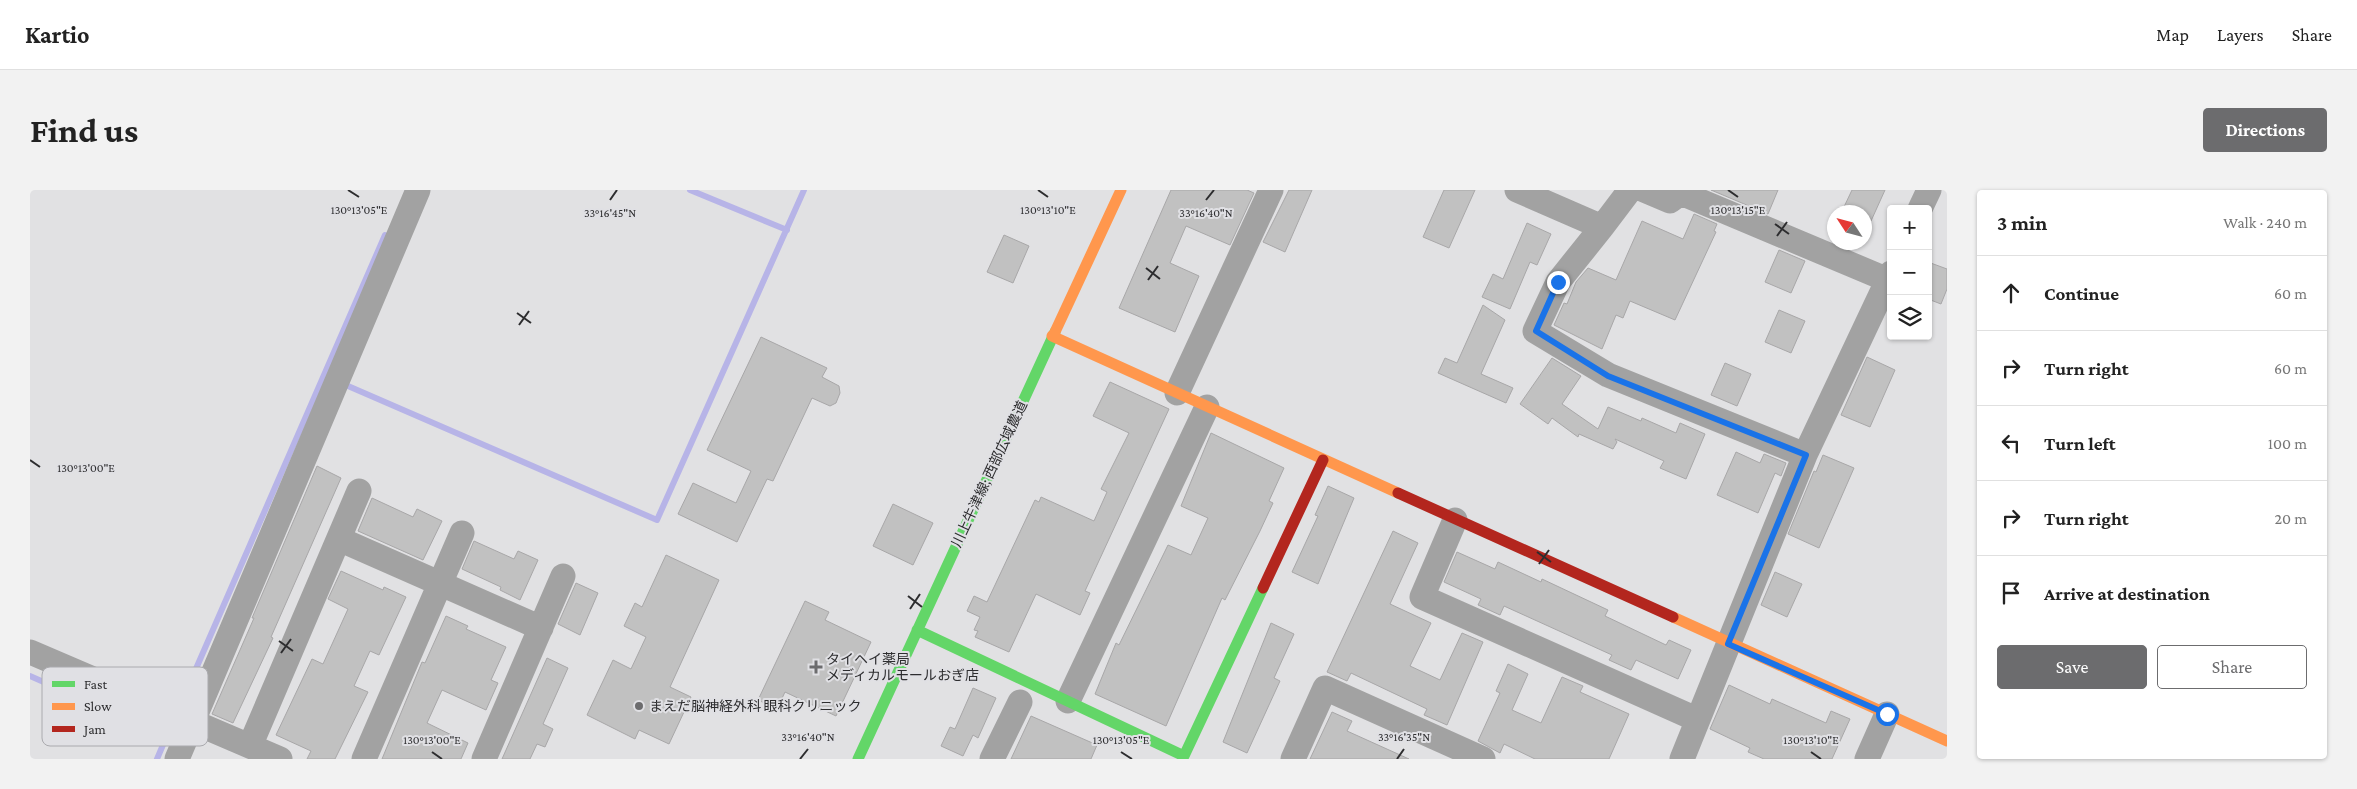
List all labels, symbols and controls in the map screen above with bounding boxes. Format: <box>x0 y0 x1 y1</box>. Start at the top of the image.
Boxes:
text: Kartio <box>25 21 90 48</box>
text: Map <box>2156 25 2189 45</box>
text: Layers <box>2217 25 2264 45</box>
text: Share <box>2292 25 2332 45</box>
button: Directions <box>2203 108 2327 152</box>
text: Find us <box>30 111 138 150</box>
text: 130°13'05"E <box>331 203 388 217</box>
text: 130°13'10"E <box>1020 203 1076 217</box>
text: 130°13'15"E <box>1711 203 1766 217</box>
north arrow <box>1827 205 1872 250</box>
map controls <box>1887 205 1932 340</box>
button: + <box>1887 205 1932 250</box>
text: 33°16'45"N <box>584 206 636 220</box>
text: 33°16'40"N <box>1179 206 1233 220</box>
text: 3 min <box>1997 211 2047 235</box>
text: Walk · 240 m <box>2223 214 2307 231</box>
button: − <box>1887 250 1932 295</box>
route end <box>1547 271 1570 294</box>
icon: ahead <box>1997 279 2025 307</box>
text: Continue <box>2044 283 2119 304</box>
text: 60 m <box>2274 285 2307 302</box>
button: layers <box>1887 295 1932 340</box>
icon: right <box>1997 354 2025 382</box>
text: Turn right <box>2044 358 2129 379</box>
text: 60 m <box>2274 360 2307 377</box>
street label: 川上牛津線; 西部広域農道 <box>948 398 1030 550</box>
icon: left <box>1997 429 2025 457</box>
text: Turn left <box>2044 433 2116 454</box>
text: 100 m <box>2268 435 2307 452</box>
text: 130°13'00"E <box>57 461 115 475</box>
icon: right <box>1997 504 2025 532</box>
text: Turn right <box>2044 508 2129 529</box>
text: 20 m <box>2274 510 2307 527</box>
icon: arrive <box>1997 579 2025 607</box>
text: Arrive at destination <box>2044 583 2210 604</box>
button: Save <box>1997 645 2147 689</box>
button: Share <box>2157 645 2307 689</box>
place label: タイヘイ薬局 メディカルモールおぎ店 <box>826 651 979 683</box>
marker: タイヘイ薬局 メディカルモールおぎ店 <box>810 661 822 673</box>
legend <box>42 667 208 746</box>
text: Fast <box>84 676 108 692</box>
text: Slow <box>84 698 112 714</box>
place label: まえだ脳神経外科 眼科クリニック <box>649 698 862 714</box>
marker: まえだ脳神経外科 眼科クリニック <box>633 700 645 712</box>
route start <box>1876 703 1899 726</box>
text: Jam <box>82 721 106 737</box>
text: 33°16'40"N <box>781 730 835 744</box>
text: 33°16'35"N <box>1378 730 1430 744</box>
text: 130°13'00"E <box>403 733 461 747</box>
text: 130°13'05"E <box>1093 733 1150 747</box>
text: 130°13'10"E <box>1783 733 1839 747</box>

